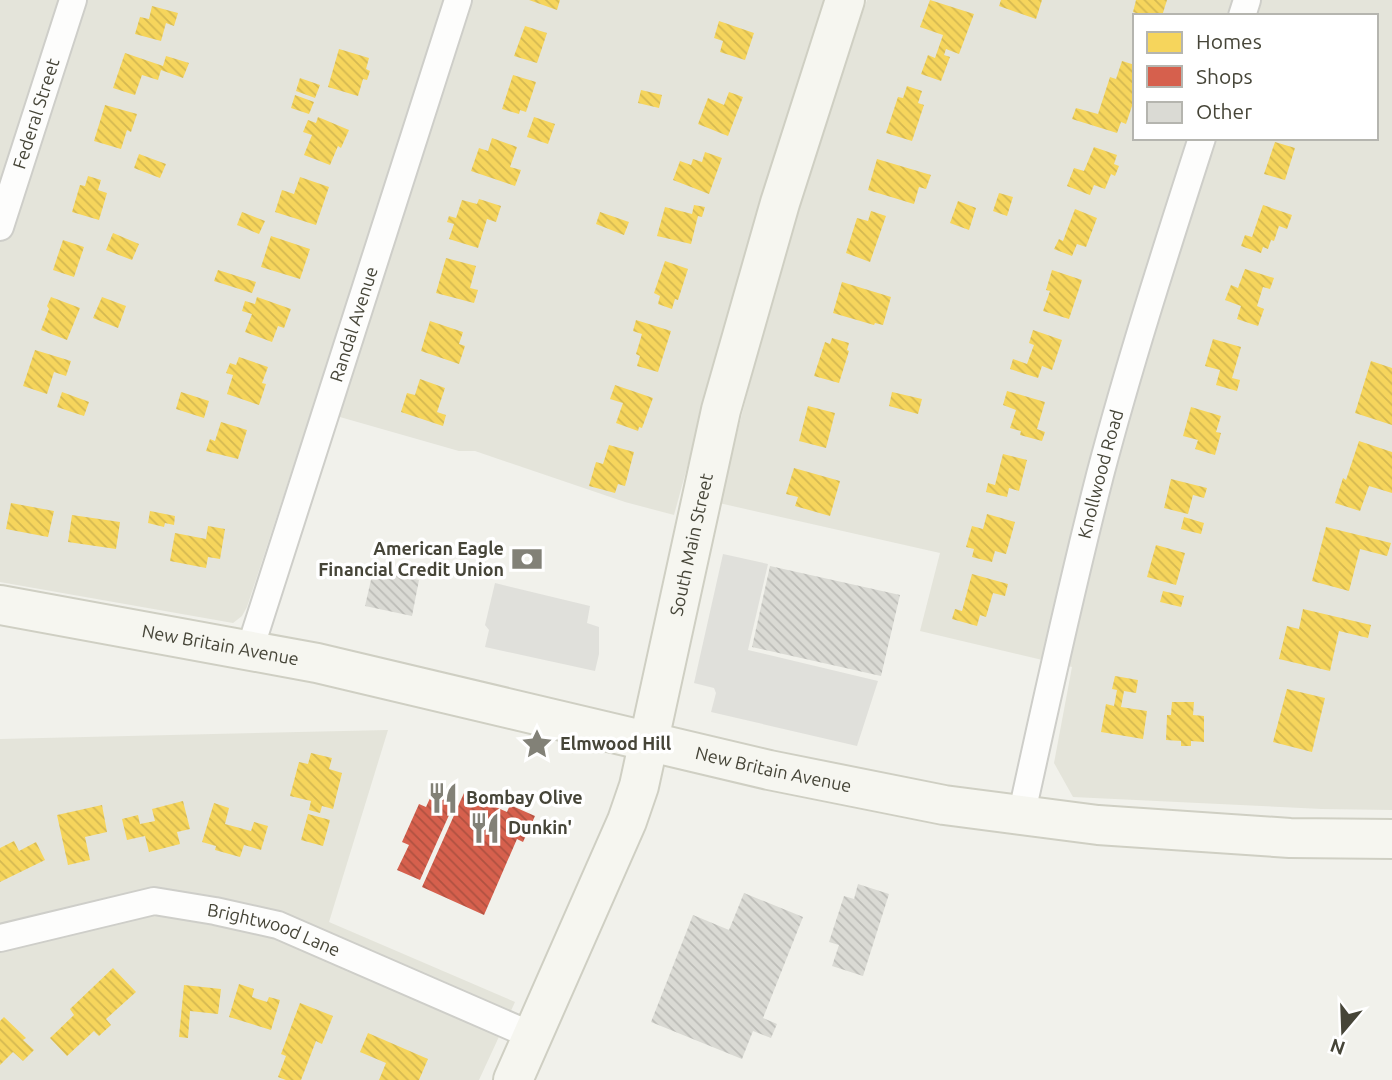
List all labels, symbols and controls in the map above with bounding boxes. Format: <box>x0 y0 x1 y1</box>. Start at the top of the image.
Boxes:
legend <box>1133 14 1378 140</box>
text: Homes <box>1196 29 1262 53</box>
street label: Federal Street <box>8 56 63 171</box>
text: Shops <box>1196 64 1253 88</box>
text: Other <box>1196 99 1252 123</box>
street label: Randal Avenue <box>325 264 381 384</box>
street label: Knollwood Road <box>1073 407 1126 540</box>
street label: South Main Street <box>665 471 716 618</box>
place label: American Eagle Financial Credit Union <box>318 538 504 579</box>
bank icon: American Eagle Financial Credit Union <box>510 542 544 576</box>
street label: New Britain Avenue <box>140 620 301 669</box>
place icon: Elmwood Hill <box>520 727 554 761</box>
place label: Elmwood Hill <box>560 733 672 753</box>
street label: New Britain Avenue <box>694 742 853 795</box>
restaurant icon: Bombay Olive <box>426 781 460 815</box>
place label: Bombay Olive <box>466 787 583 807</box>
restaurant icon: Dunkin' <box>468 811 502 845</box>
place label: Dunkin' <box>508 817 572 837</box>
street label: Brightwood Lane <box>206 899 343 960</box>
north arrow <box>1308 996 1378 1066</box>
text: N <box>1327 1034 1348 1060</box>

